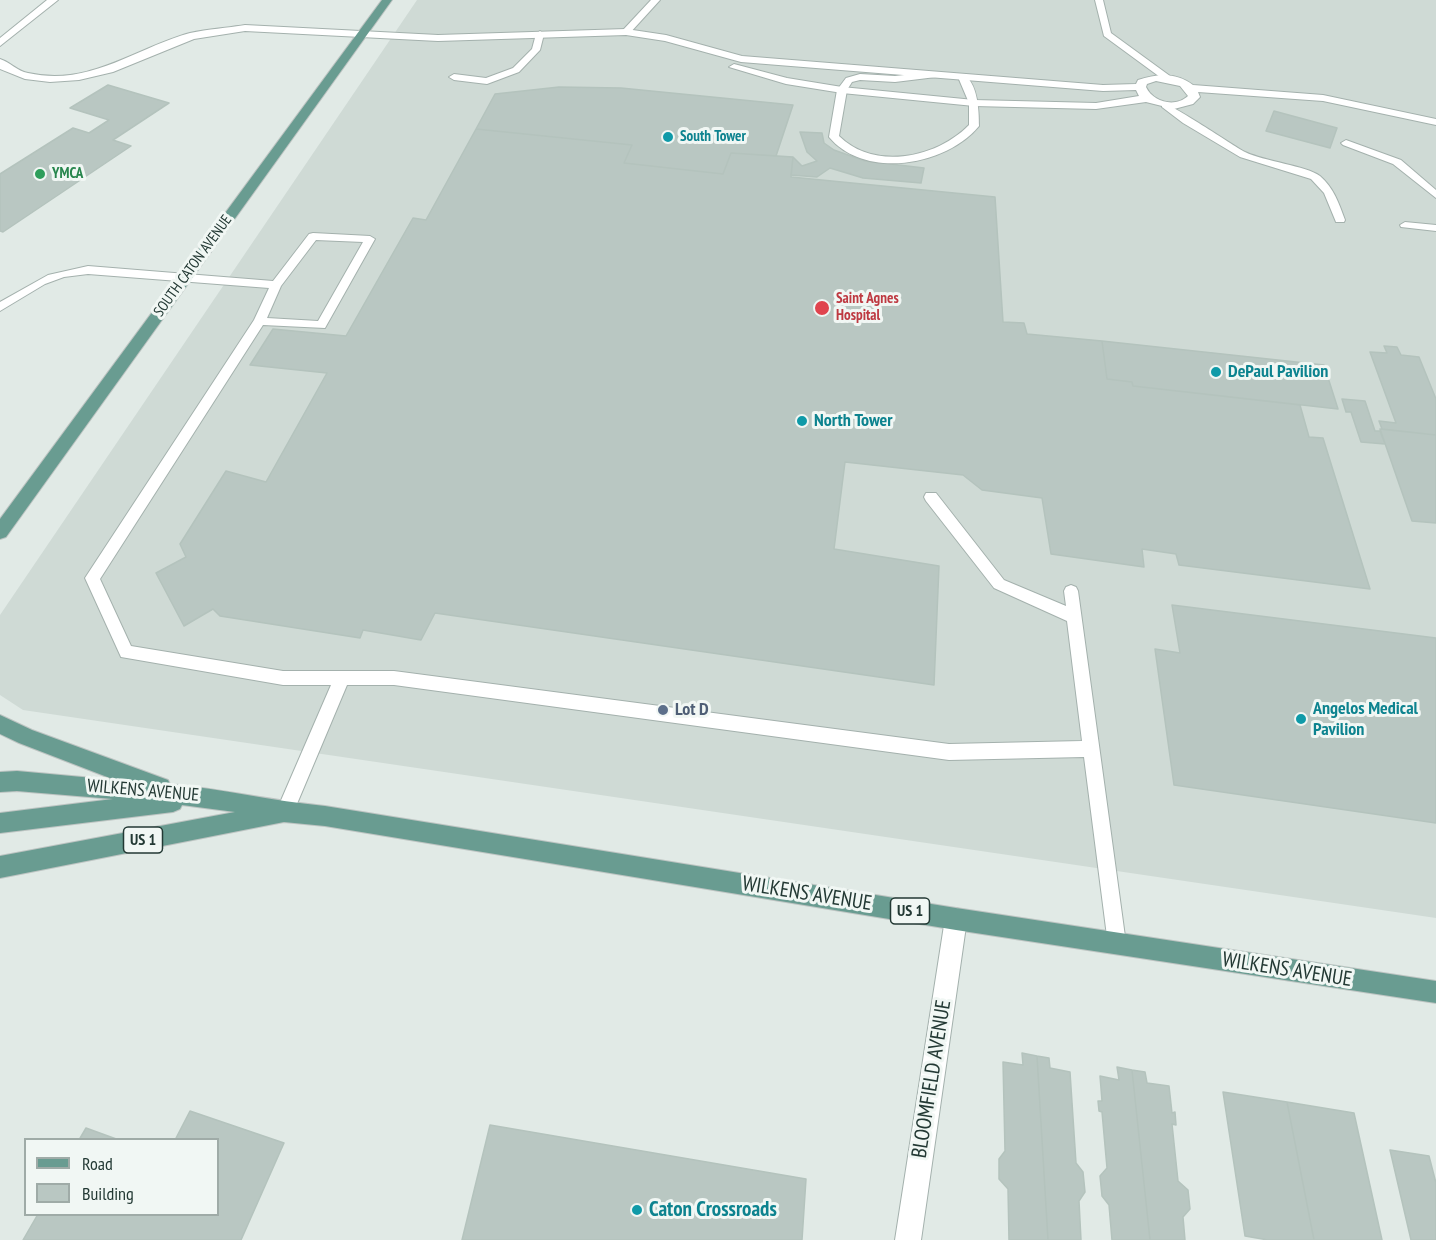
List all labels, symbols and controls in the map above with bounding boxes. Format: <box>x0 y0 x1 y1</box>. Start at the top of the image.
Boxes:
place label: South Tower <box>680 128 746 146</box>
marker: South Tower <box>661 130 675 144</box>
place label: YMCA <box>52 165 83 183</box>
marker: YMCA <box>33 167 47 181</box>
street label: SOUTH CATON AVENUE <box>150 212 236 320</box>
place label: Saint Agnes Hospital <box>836 290 899 325</box>
marker: Saint Agnes Hospital <box>813 299 831 317</box>
place label: DePaul Pavilion <box>1228 361 1328 383</box>
marker: DePaul Pavilion <box>1209 365 1223 379</box>
place label: North Tower <box>814 410 893 432</box>
marker: North Tower <box>795 414 809 428</box>
place label: Angelos Medical Pavilion <box>1313 698 1418 740</box>
place label: Lot D <box>675 699 709 721</box>
marker: Lot D <box>656 703 670 717</box>
marker: Angelos Medical Pavilion <box>1294 712 1308 726</box>
street label: WILKENS AVENUE <box>86 775 200 807</box>
road number: US 1 <box>124 827 162 853</box>
street label: WILKENS AVENUE <box>740 871 874 917</box>
road number: US 1 <box>890 898 930 924</box>
street label: WILKENS AVENUE <box>1220 947 1354 993</box>
street label: BLOOMFIELD AVENUE <box>907 998 957 1160</box>
legend <box>24 1138 219 1216</box>
text: Road <box>82 1152 113 1175</box>
text: Building <box>82 1182 134 1205</box>
place label: Caton Crossroads <box>649 1197 777 1223</box>
marker: Caton Crossroads <box>630 1203 644 1217</box>

